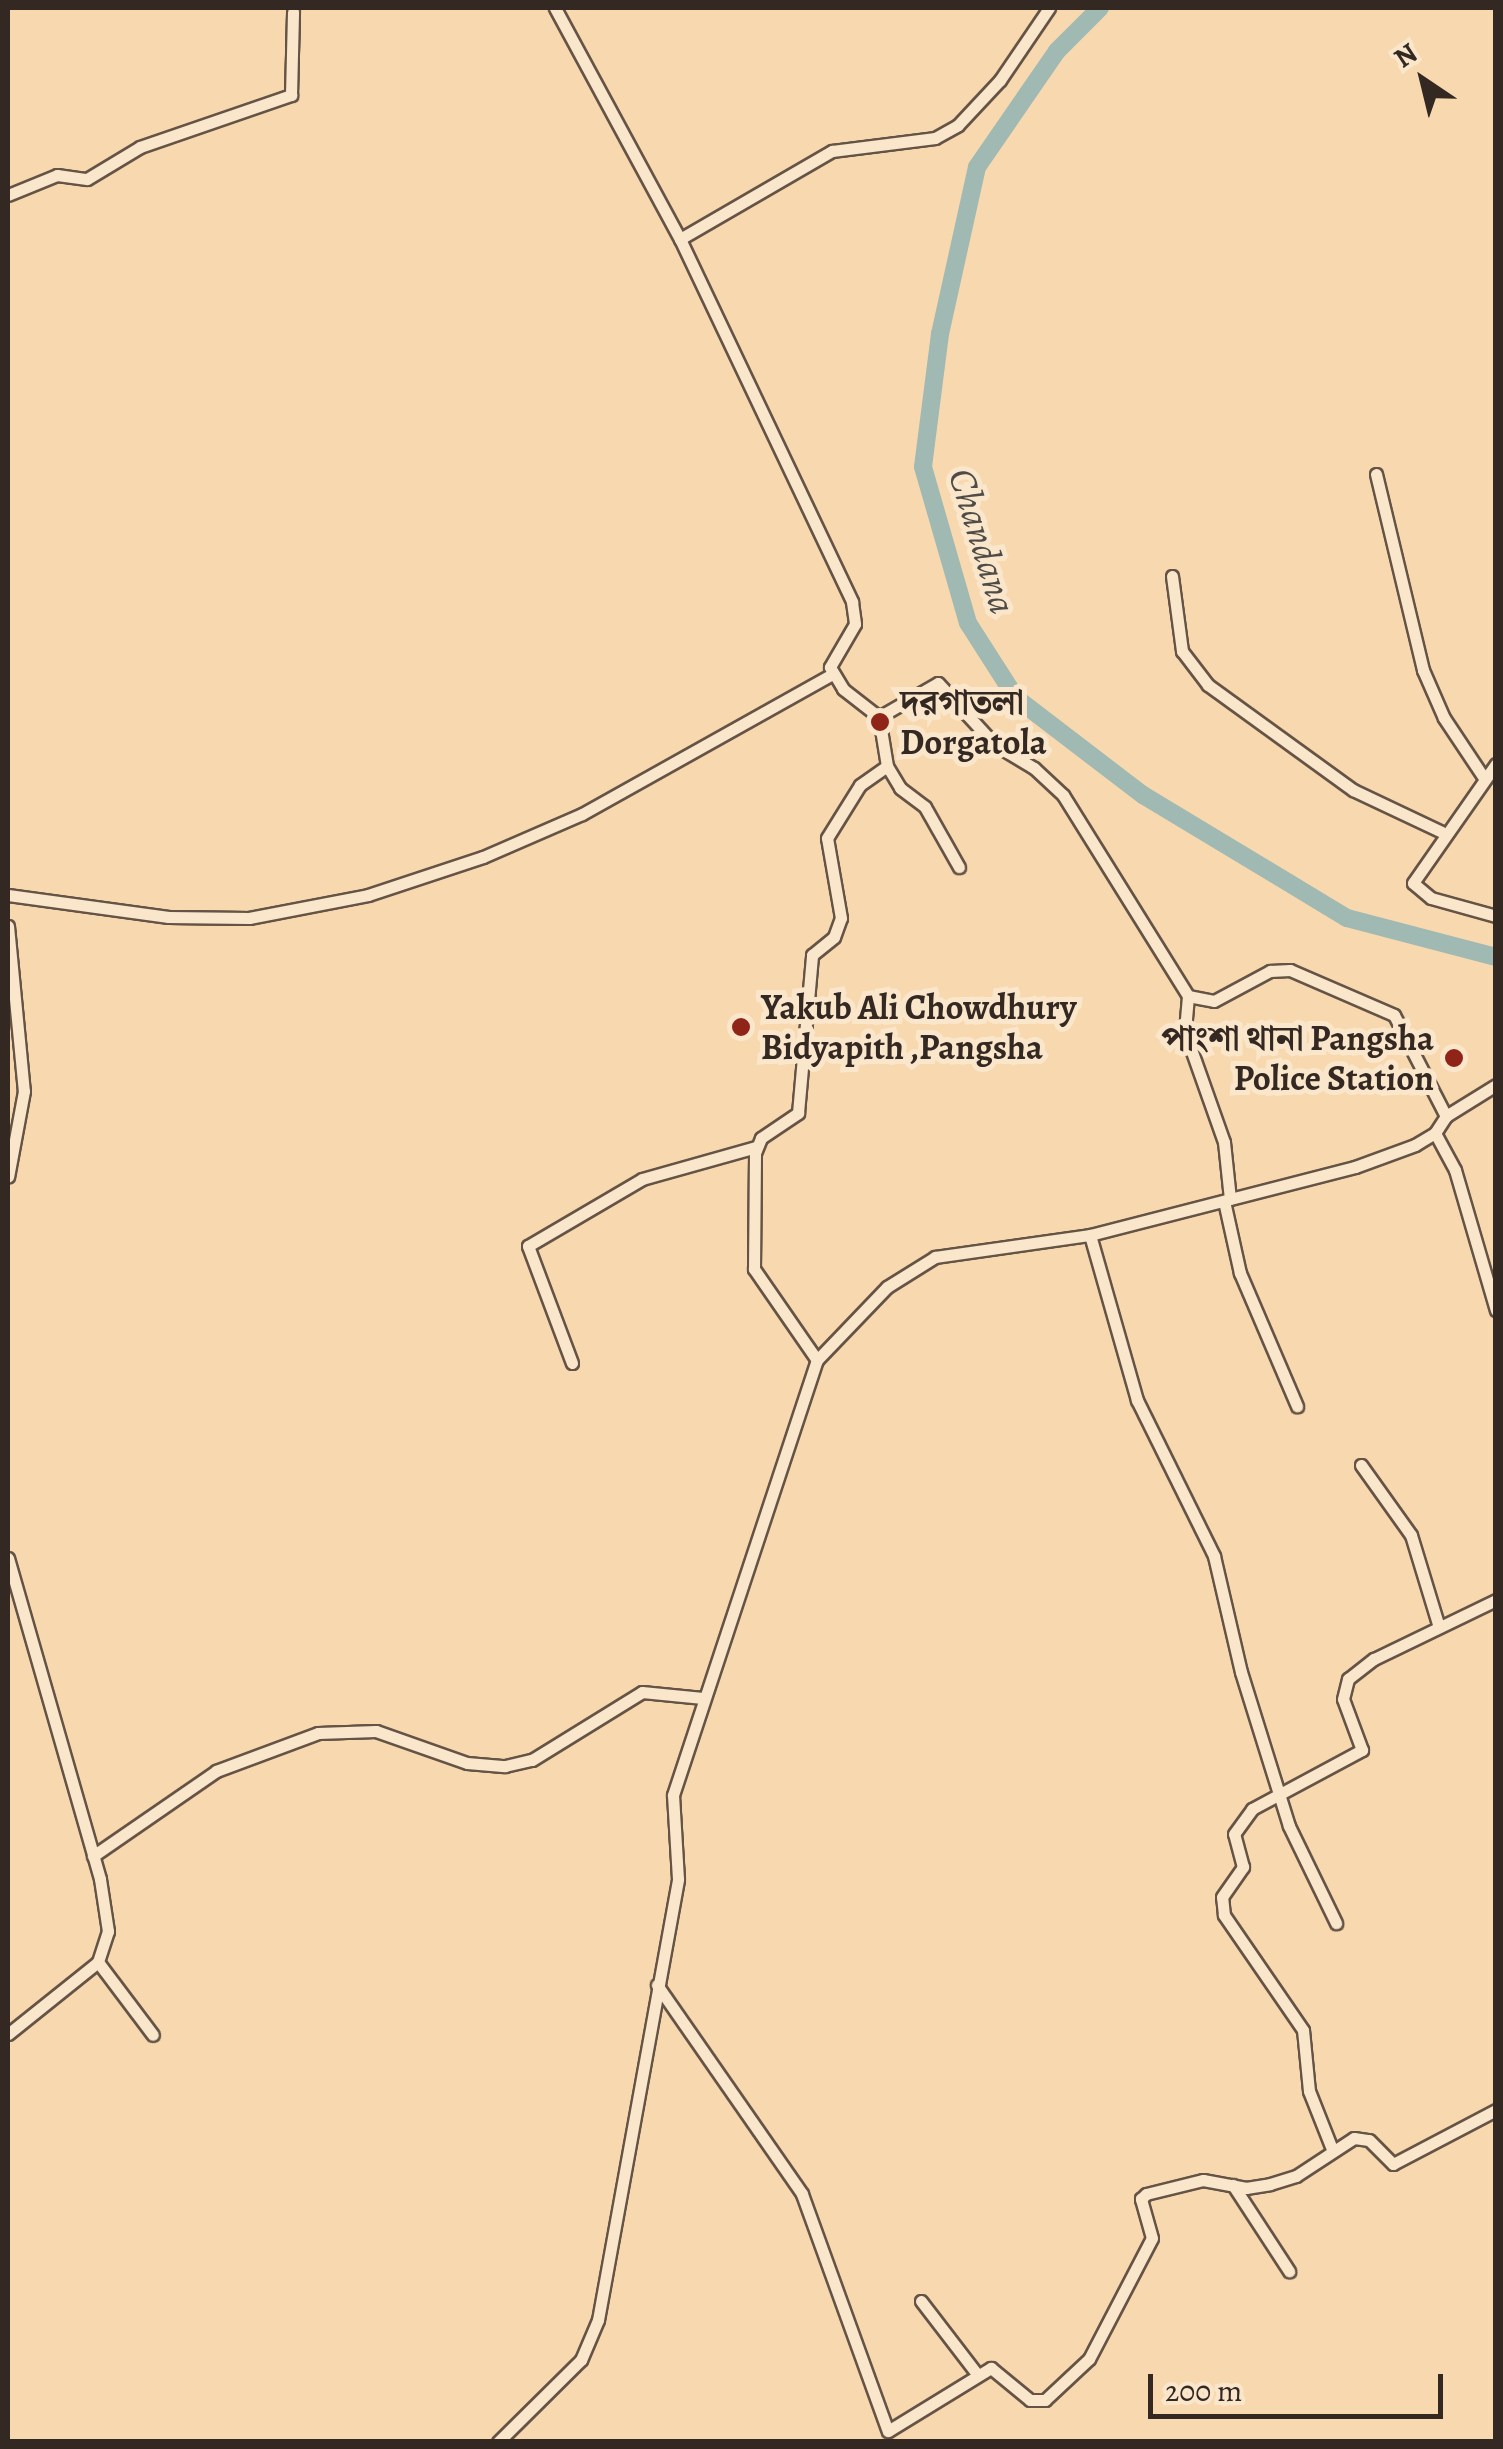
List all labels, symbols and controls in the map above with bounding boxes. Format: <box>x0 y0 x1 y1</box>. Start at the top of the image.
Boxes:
north arrow <box>1373 30 1473 130</box>
text: N <box>1387 34 1425 77</box>
water label: Chandana <box>938 463 1026 619</box>
place label: দরগাতলা Dorgatola <box>900 681 1047 763</box>
marker: দরগাতলা Dorgatola <box>869 711 891 733</box>
place label: Yakub Ali Chowdhury Bidyapith ,Pangsha <box>761 986 1076 1068</box>
marker: Yakub Ali Chowdhury Bidyapith ,Pangsha <box>730 1016 752 1038</box>
place label: পাংশা থানা Pangsha Police Station <box>1161 1017 1434 1099</box>
marker: পাংশা থানা Pangsha Police Station <box>1443 1047 1465 1069</box>
scale bar <box>1153 2354 1448 2416</box>
text: 200 m <box>1165 2371 1242 2411</box>

